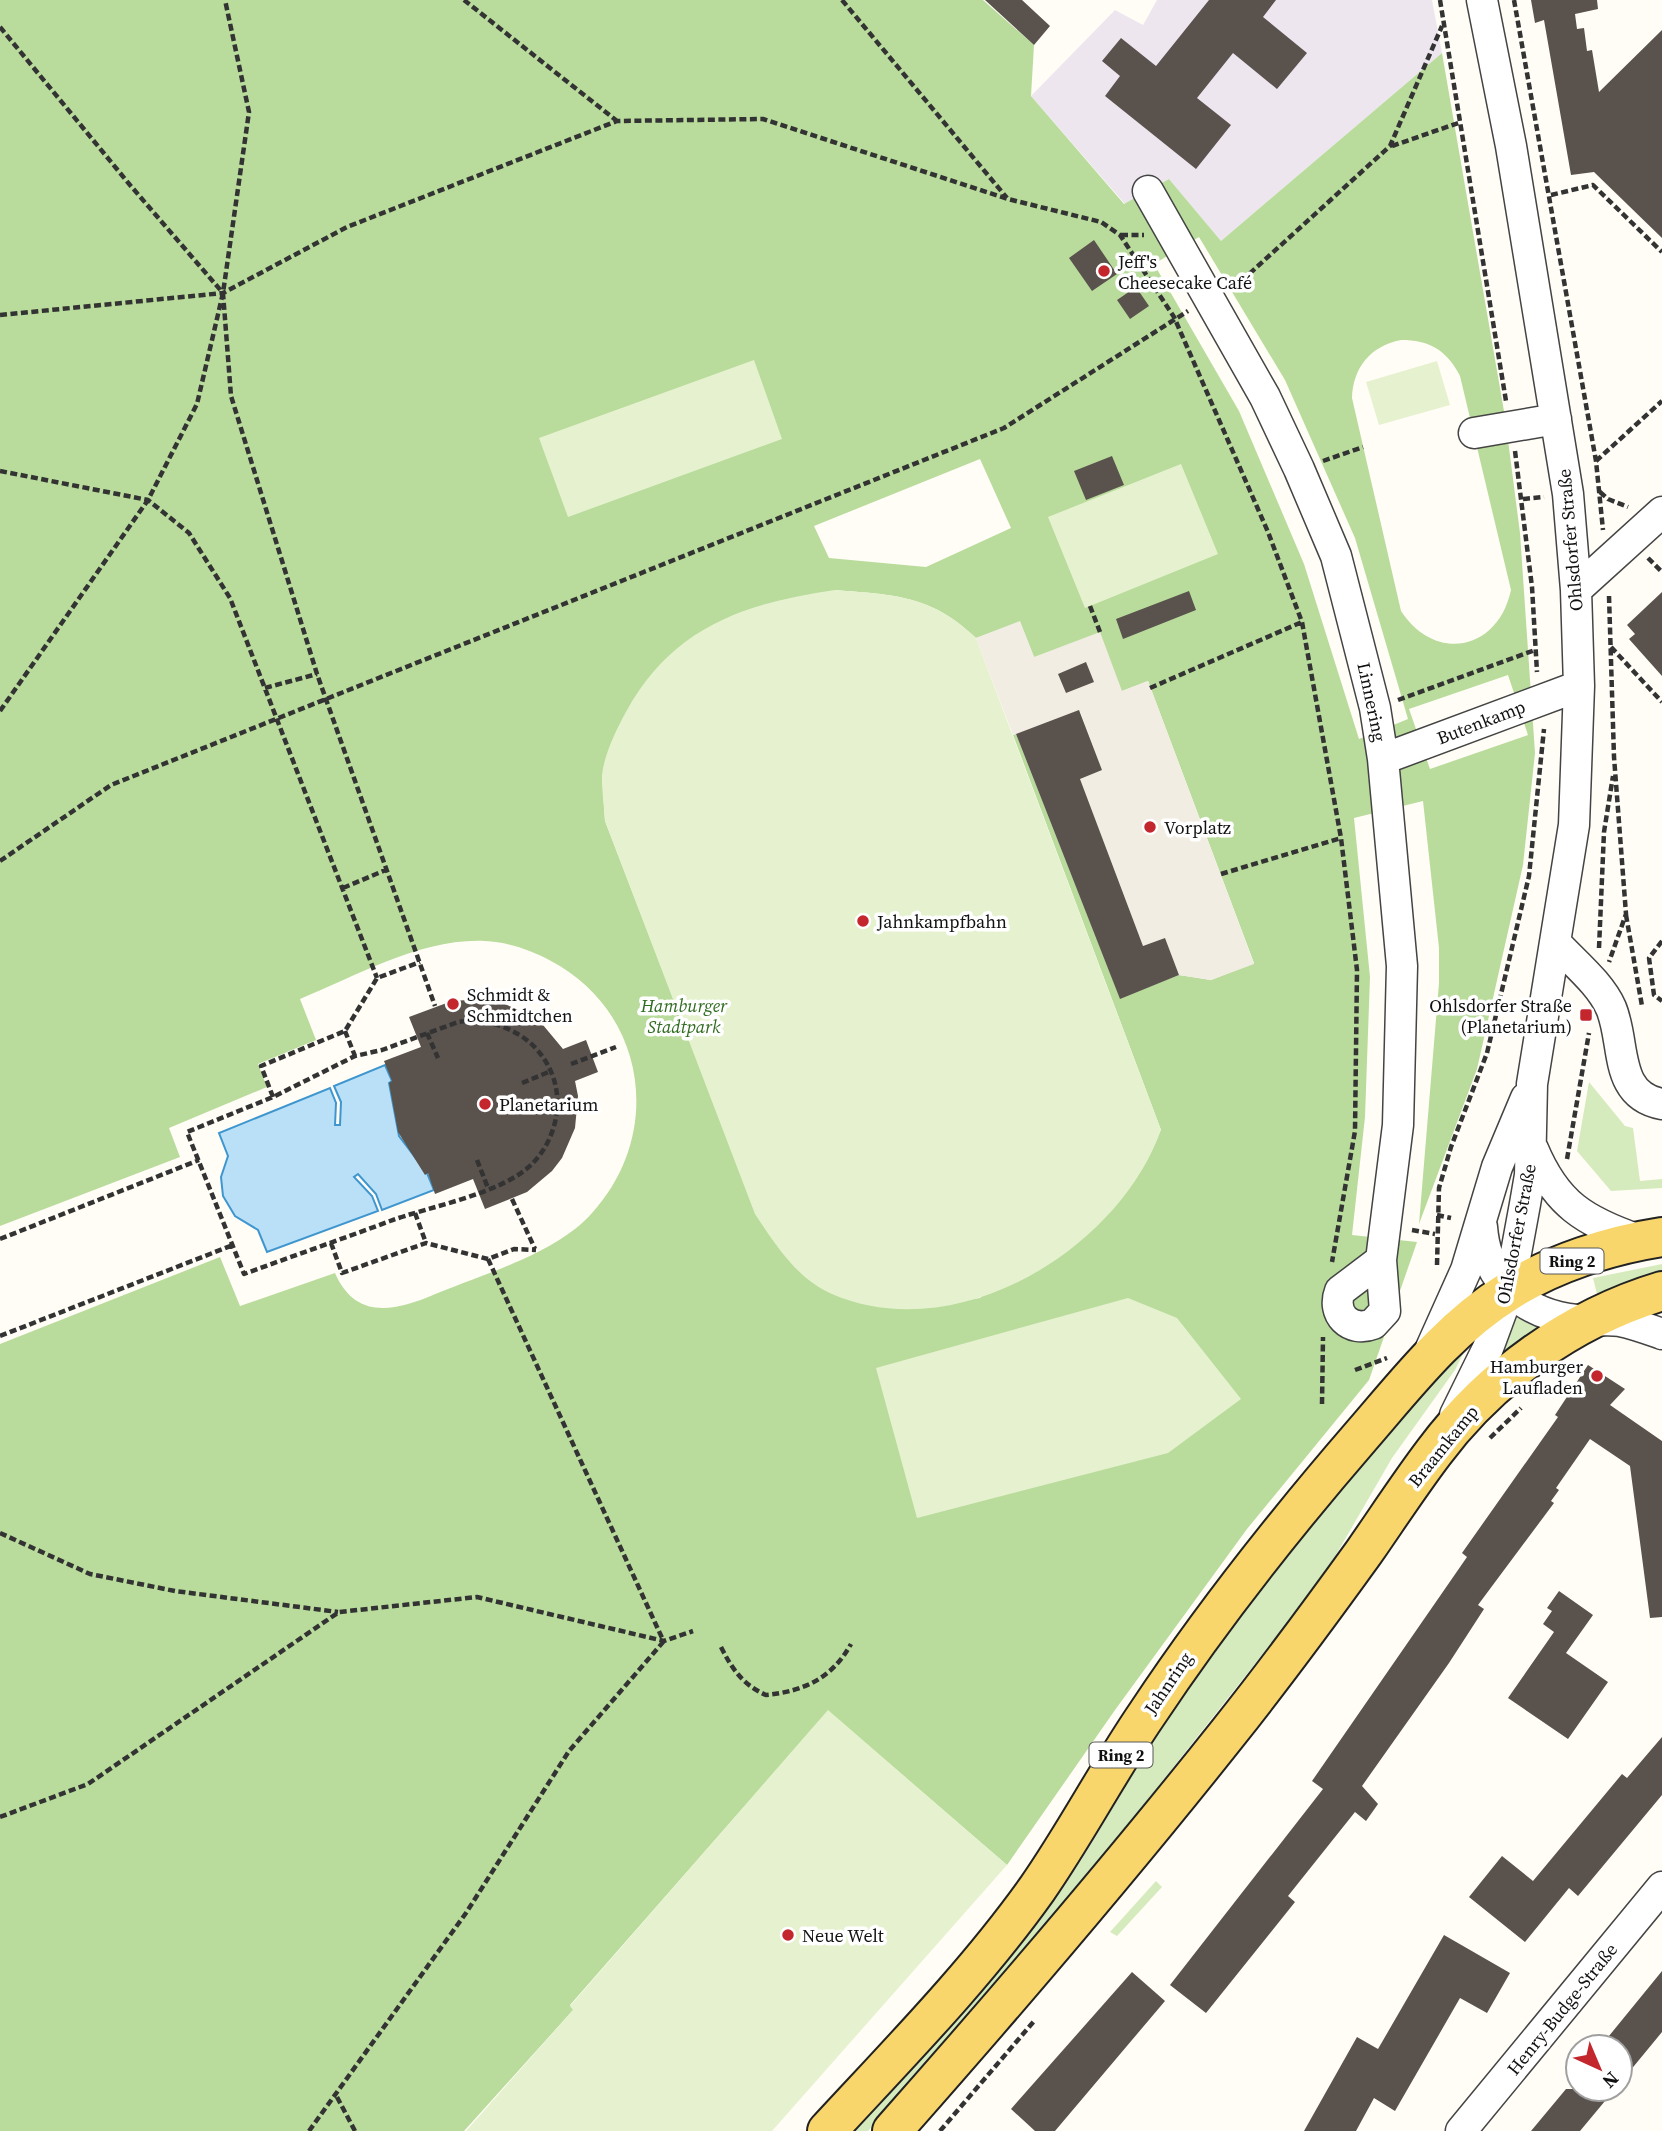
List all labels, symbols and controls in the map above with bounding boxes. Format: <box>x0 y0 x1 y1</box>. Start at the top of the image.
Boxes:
place label: Jeff's Cheesecake Café <box>1117 249 1252 295</box>
marker: Jeff's Cheesecake Café <box>1096 263 1112 279</box>
street label: Ohlsdorfer Straße <box>1551 468 1589 612</box>
street label: Linnering <box>1351 660 1393 744</box>
street label: Butenkamp <box>1433 694 1529 750</box>
place label: Vorplatz <box>1164 815 1231 840</box>
marker: Vorplatz <box>1142 819 1158 835</box>
place label: Jahnkampfbahn <box>876 909 1007 934</box>
marker: Jahnkampfbahn <box>855 913 871 929</box>
place label: Schmidt & Schmidtchen <box>467 982 573 1028</box>
park label: Hamburger Stadtpark <box>640 993 728 1039</box>
place label: Ohlsdorfer Straße (Planetarium) <box>1429 993 1572 1039</box>
marker: Schmidt & Schmidtchen <box>445 996 461 1012</box>
marker: Ohlsdorfer Straße (Planetarium) <box>1578 1007 1594 1023</box>
place label: Planetarium <box>499 1092 599 1117</box>
marker: Planetarium <box>477 1096 493 1112</box>
street label: Ohlsdorfer Straße <box>1490 1162 1542 1306</box>
road number: Ring 2 <box>1540 1248 1604 1274</box>
place label: Hamburger Laufladen <box>1490 1354 1583 1400</box>
marker: Hamburger Laufladen <box>1589 1368 1605 1384</box>
street label: Braamkamp <box>1402 1400 1484 1492</box>
street label: Jahnring <box>1137 1647 1198 1720</box>
road number: Ring 2 <box>1090 1742 1152 1768</box>
place label: Neue Welt <box>802 1923 884 1948</box>
marker: Neue Welt <box>780 1927 796 1943</box>
street label: Henry-Budge-Straße <box>1501 1938 1623 2080</box>
north arrow <box>1564 2033 1634 2103</box>
text: N <box>1597 2066 1625 2094</box>

